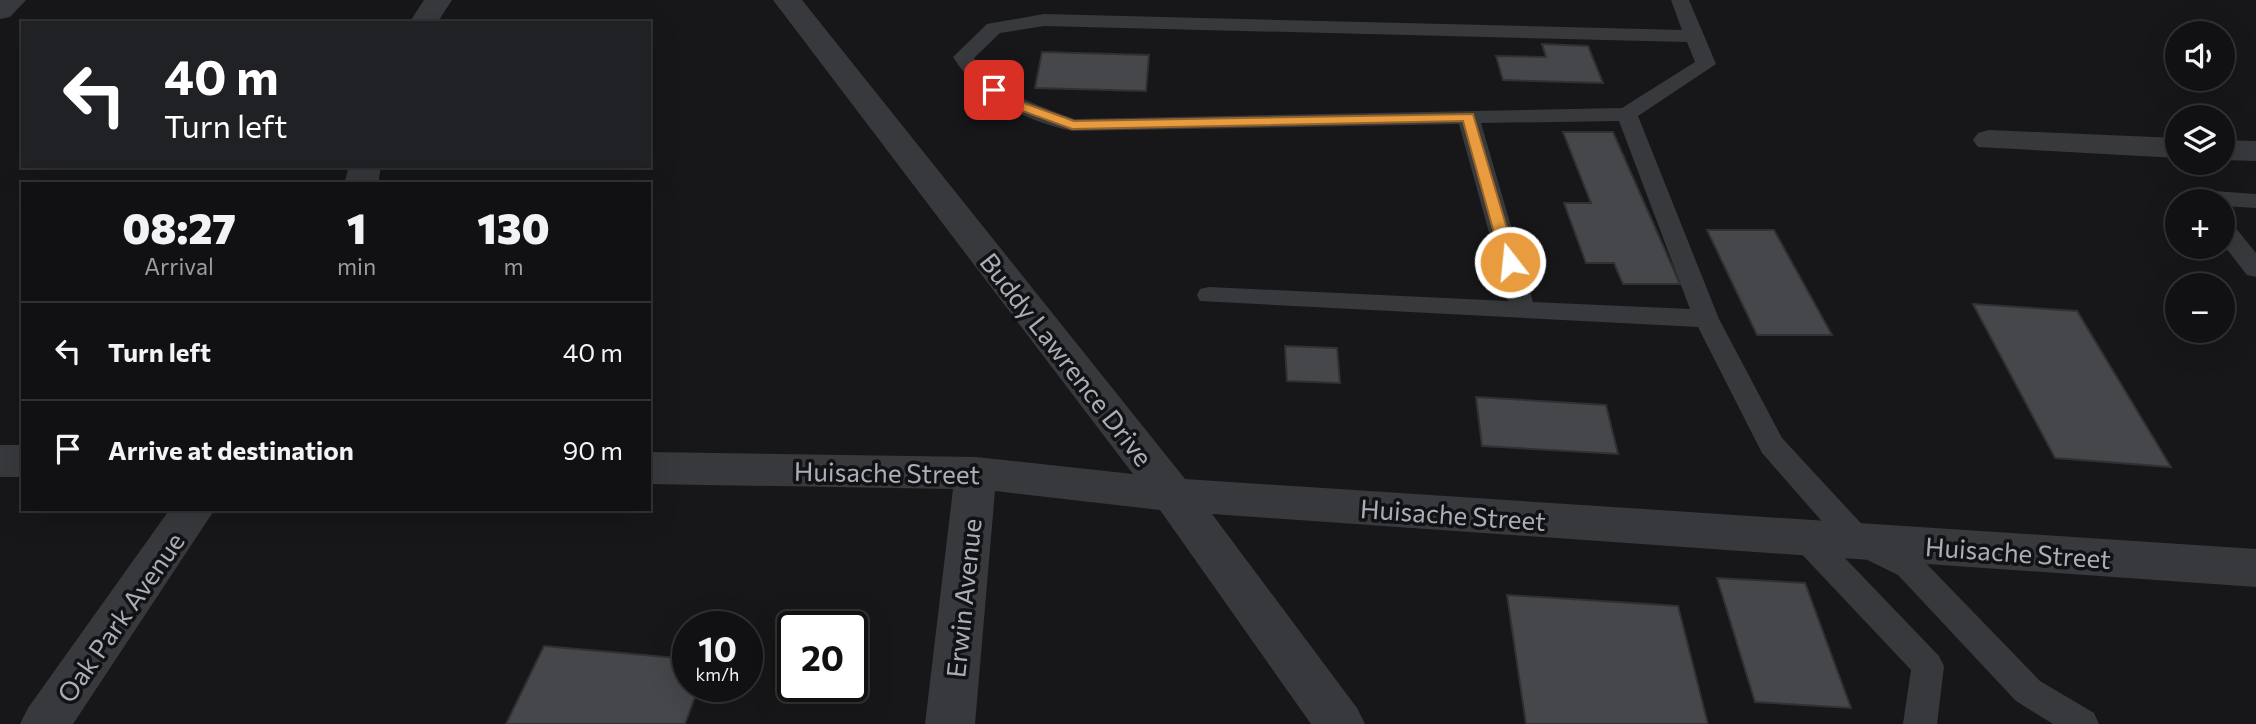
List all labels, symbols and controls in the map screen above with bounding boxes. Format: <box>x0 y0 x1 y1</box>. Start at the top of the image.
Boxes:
map controls <box>2165 21 2235 343</box>
button: sound <box>2165 21 2235 91</box>
text: 40 m <box>164 45 279 105</box>
icon: left <box>49 49 140 140</box>
pin <box>964 60 1024 120</box>
icon: arrive <box>975 71 1013 109</box>
text: Turn left <box>164 105 288 145</box>
button: layers <box>2165 105 2235 175</box>
button: + <box>2165 189 2235 259</box>
text: 08:27 <box>122 201 236 253</box>
text: 1 <box>347 201 366 253</box>
text: 130 <box>477 201 550 253</box>
position arrow <box>1473 225 1547 299</box>
street label: Buddy Lawrence Drive <box>974 246 1160 472</box>
text: Arrival <box>144 252 214 280</box>
text: min <box>337 252 376 280</box>
text: m <box>504 252 524 280</box>
button: − <box>2165 273 2235 343</box>
icon: left <box>49 332 87 370</box>
text: Turn left <box>108 336 211 367</box>
text: 40 m <box>563 336 623 367</box>
icon: arrive <box>49 430 87 468</box>
text: Arrive at destination <box>108 434 354 465</box>
text: 90 m <box>563 434 623 465</box>
street label: Huisache Street <box>794 455 980 489</box>
street label: Huisache Street <box>1359 492 1547 536</box>
street label: Erwin Avenue <box>939 517 987 679</box>
street label: Oak Park Avenue <box>50 526 190 708</box>
street label: Huisache Street <box>1924 530 2112 574</box>
speed limit sign: 20 <box>777 611 868 702</box>
text: 10 <box>698 626 737 669</box>
text: km/h <box>696 663 739 685</box>

